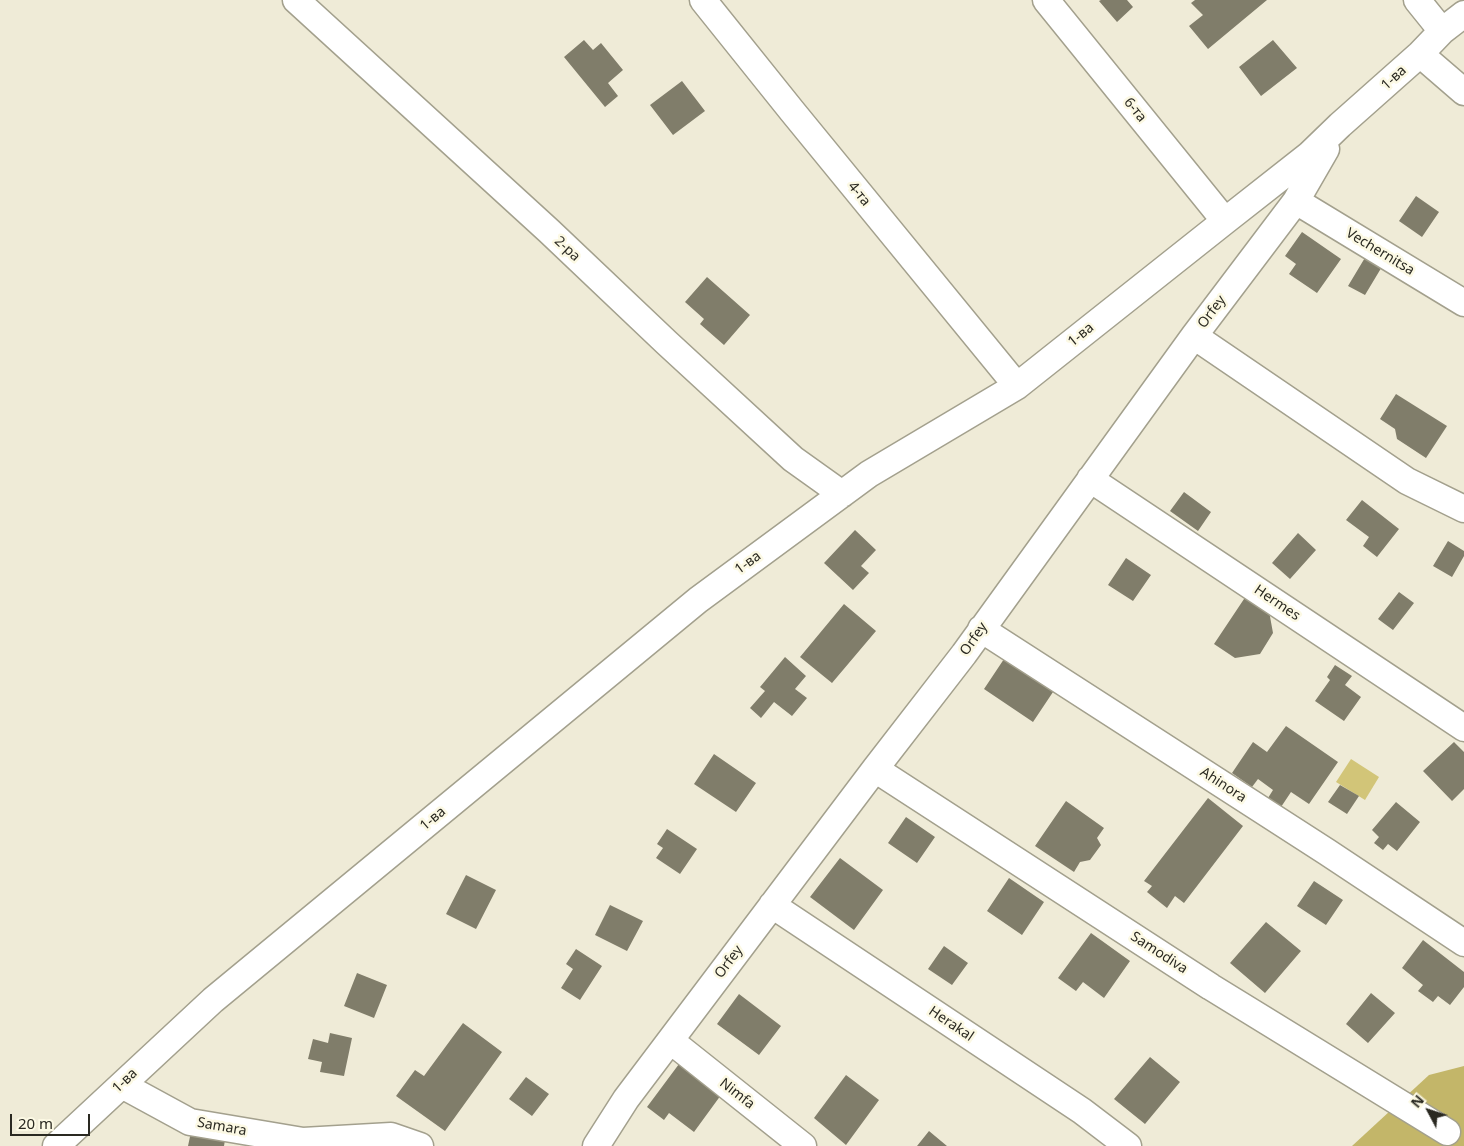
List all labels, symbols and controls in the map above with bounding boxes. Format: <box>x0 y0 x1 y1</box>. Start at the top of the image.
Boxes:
street label: 1-ва <box>1378 62 1410 94</box>
street label: 6-та <box>1120 94 1150 126</box>
street label: 4-та <box>844 178 874 210</box>
street label: Vechernitsa <box>1343 225 1417 279</box>
street label: 2-ра <box>551 233 583 265</box>
street label: Orfey <box>1194 292 1230 332</box>
street label: 1-ва <box>1065 320 1097 350</box>
street label: 1-ва <box>732 548 764 578</box>
street label: Hermes <box>1251 582 1303 624</box>
street label: Orfey <box>957 619 991 659</box>
street label: Ahinora <box>1197 764 1249 806</box>
street label: 1-ва <box>417 804 449 834</box>
street label: Samodiva <box>1127 928 1191 978</box>
street label: Orfey <box>711 942 747 982</box>
street label: Herakal <box>925 1003 977 1045</box>
street label: 1-ва <box>109 1065 141 1097</box>
street label: Nimfa <box>716 1075 758 1113</box>
north arrow <box>1404 1086 1454 1136</box>
text: N <box>1406 1091 1428 1112</box>
scale bar <box>12 1104 92 1136</box>
text: 20 m <box>18 1113 53 1133</box>
street label: Samara <box>196 1114 248 1140</box>

